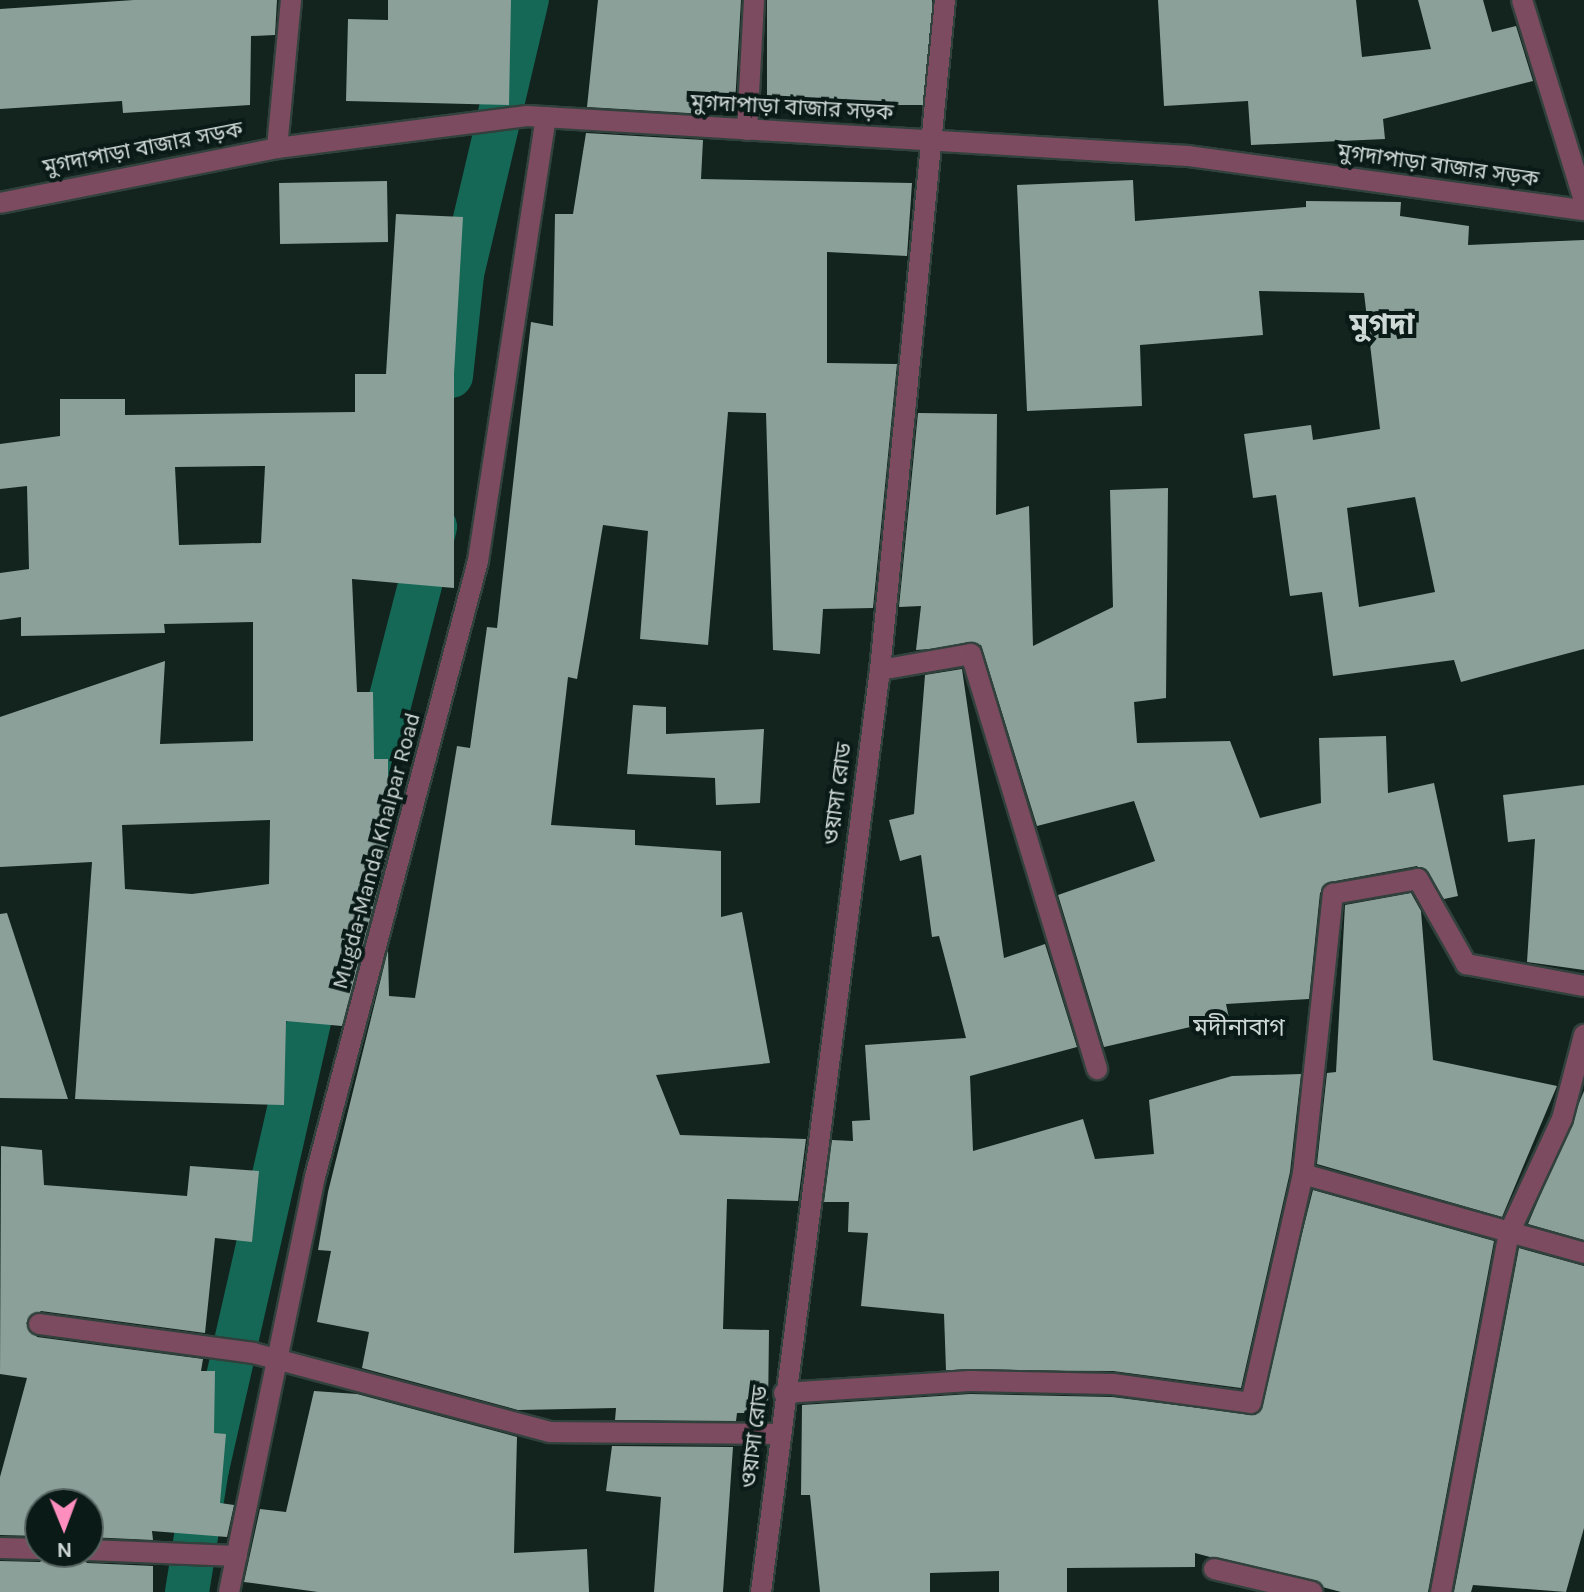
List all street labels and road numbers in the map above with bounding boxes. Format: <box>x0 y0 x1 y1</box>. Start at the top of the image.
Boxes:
street label: মুগদাপাড়া বাজার সড়ক <box>690 89 894 127</box>
street label: মুগদাপাড়া বাজার সড়ক <box>41 117 245 181</box>
street label: মুগদাপাড়া বাজার সড়ক <box>1336 139 1540 193</box>
street label: Mugda-Manda Khalpar Road <box>327 710 427 992</box>
street label: ওয়াসা রোড <box>818 741 858 847</box>
street label: ওয়াসা রোড <box>736 1384 774 1490</box>

